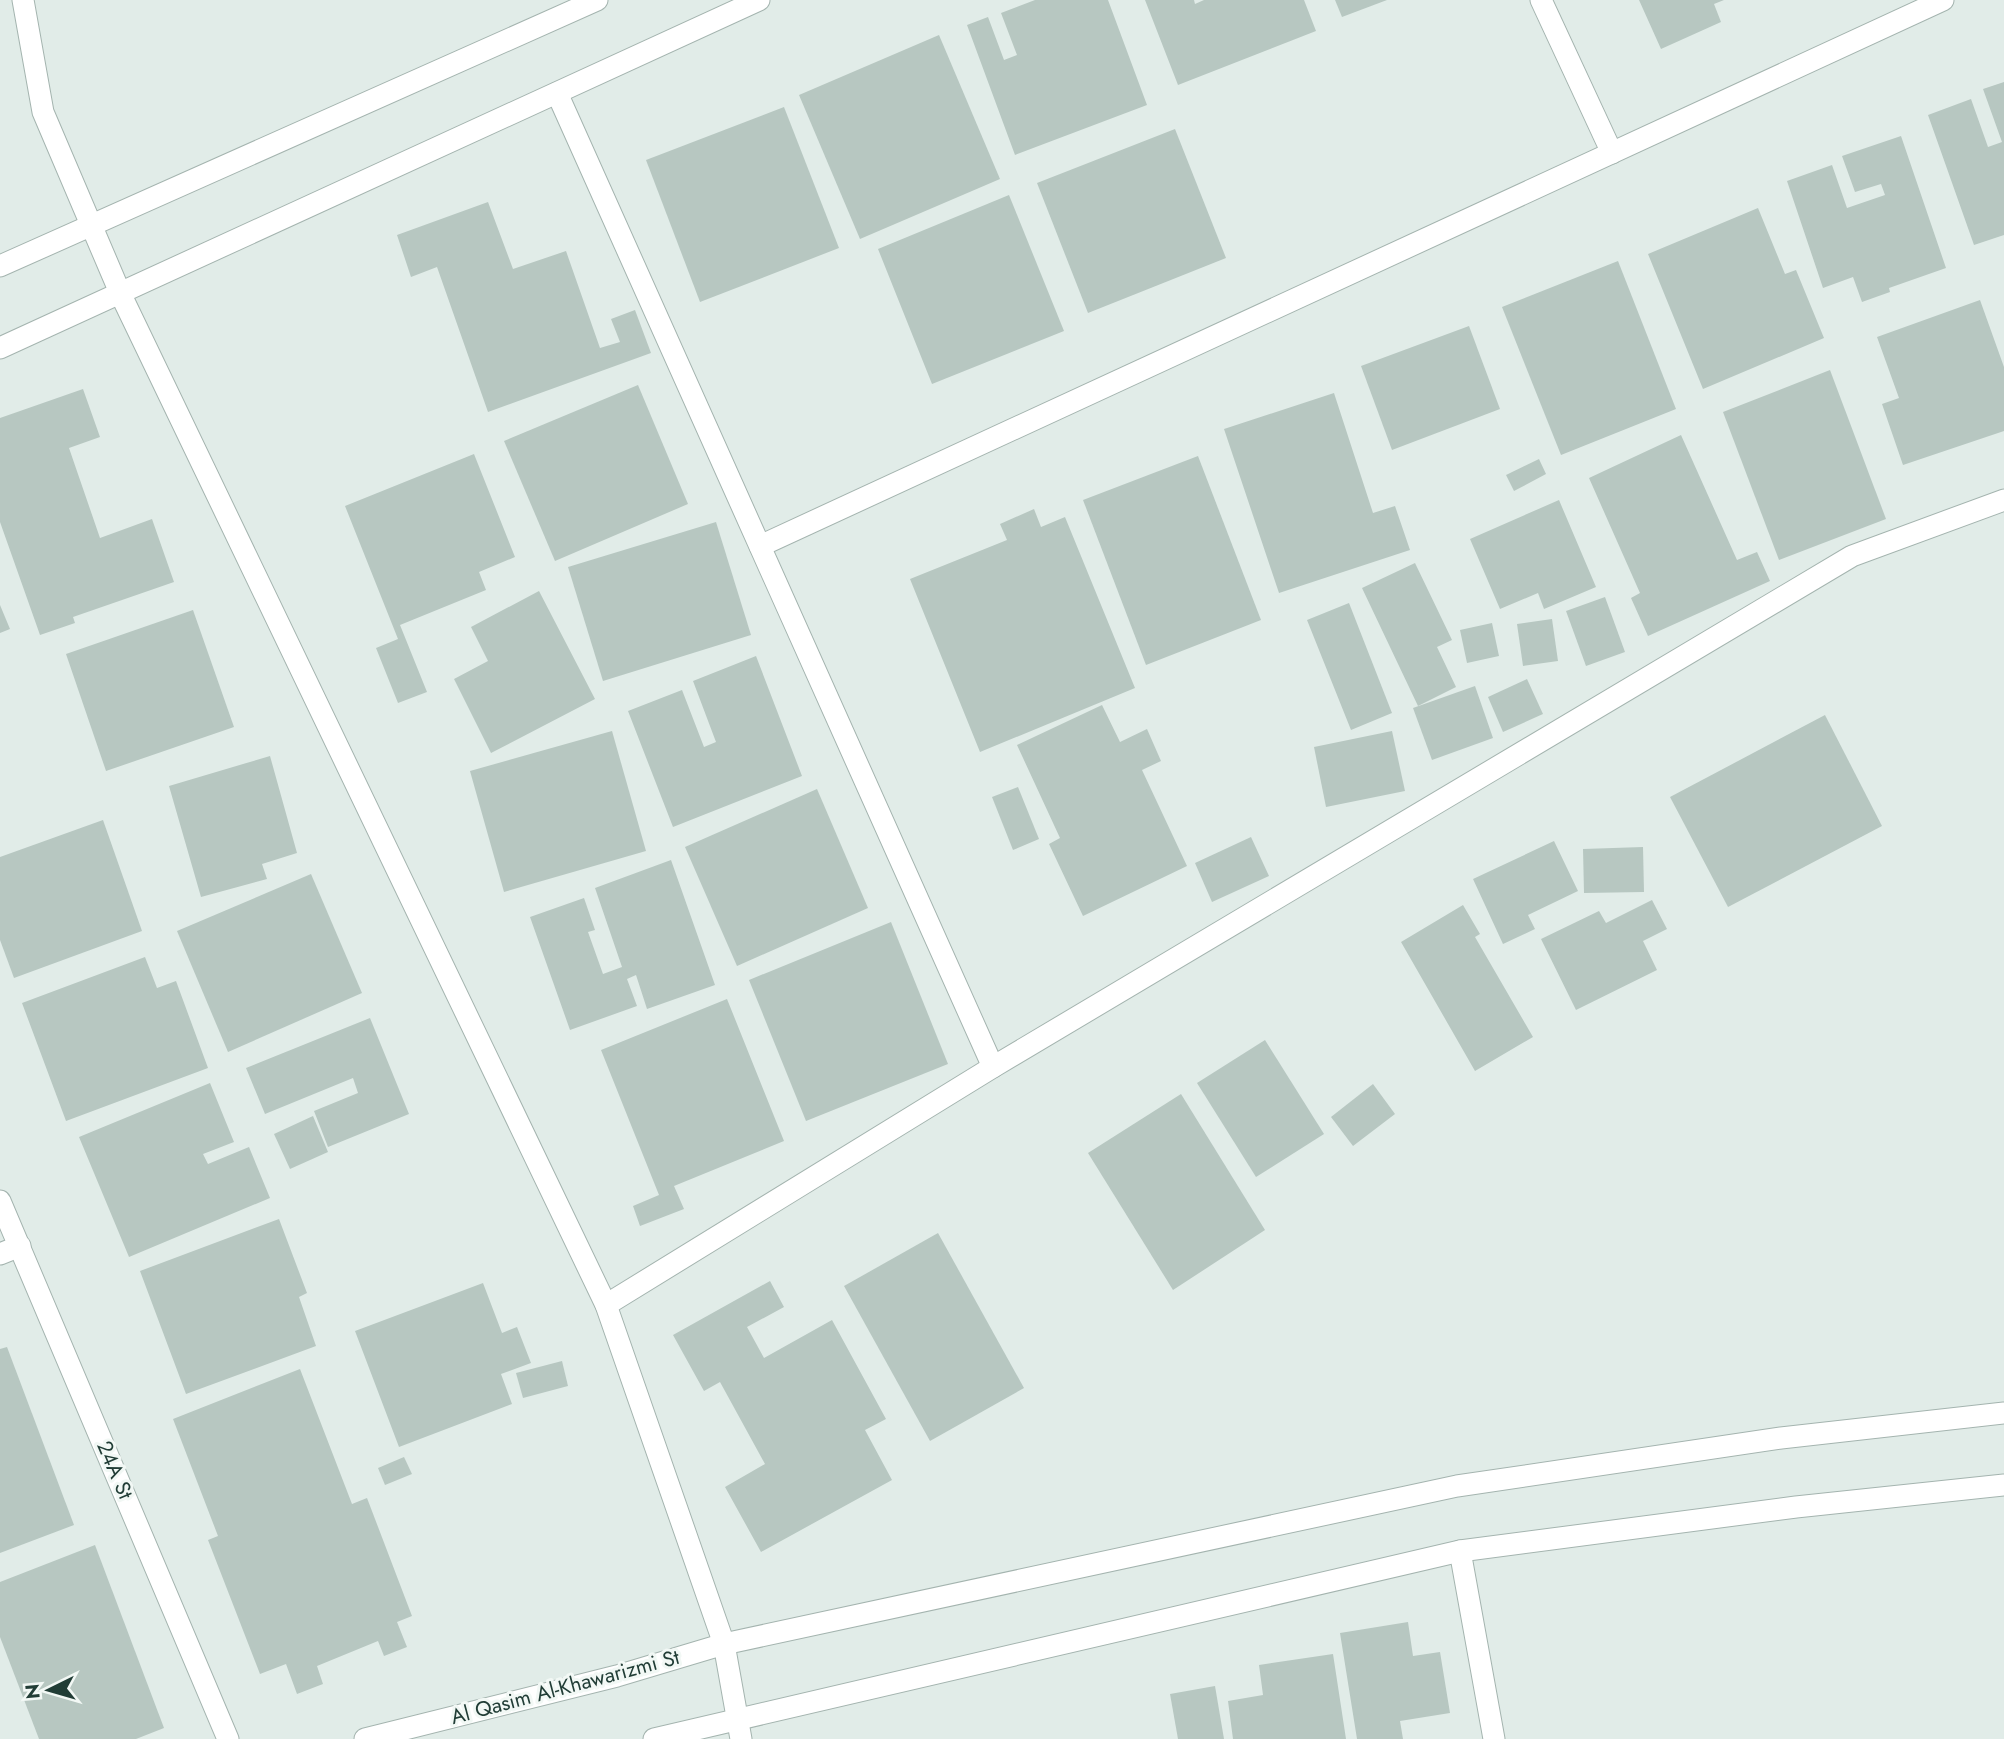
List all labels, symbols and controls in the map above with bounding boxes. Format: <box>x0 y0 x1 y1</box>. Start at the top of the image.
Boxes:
street label: 24A St <box>89 1436 141 1504</box>
street label: Al Qasim Al-Khawarizmi St <box>447 1642 683 1732</box>
north arrow <box>14 1655 84 1725</box>
text: N <box>18 1683 47 1700</box>

